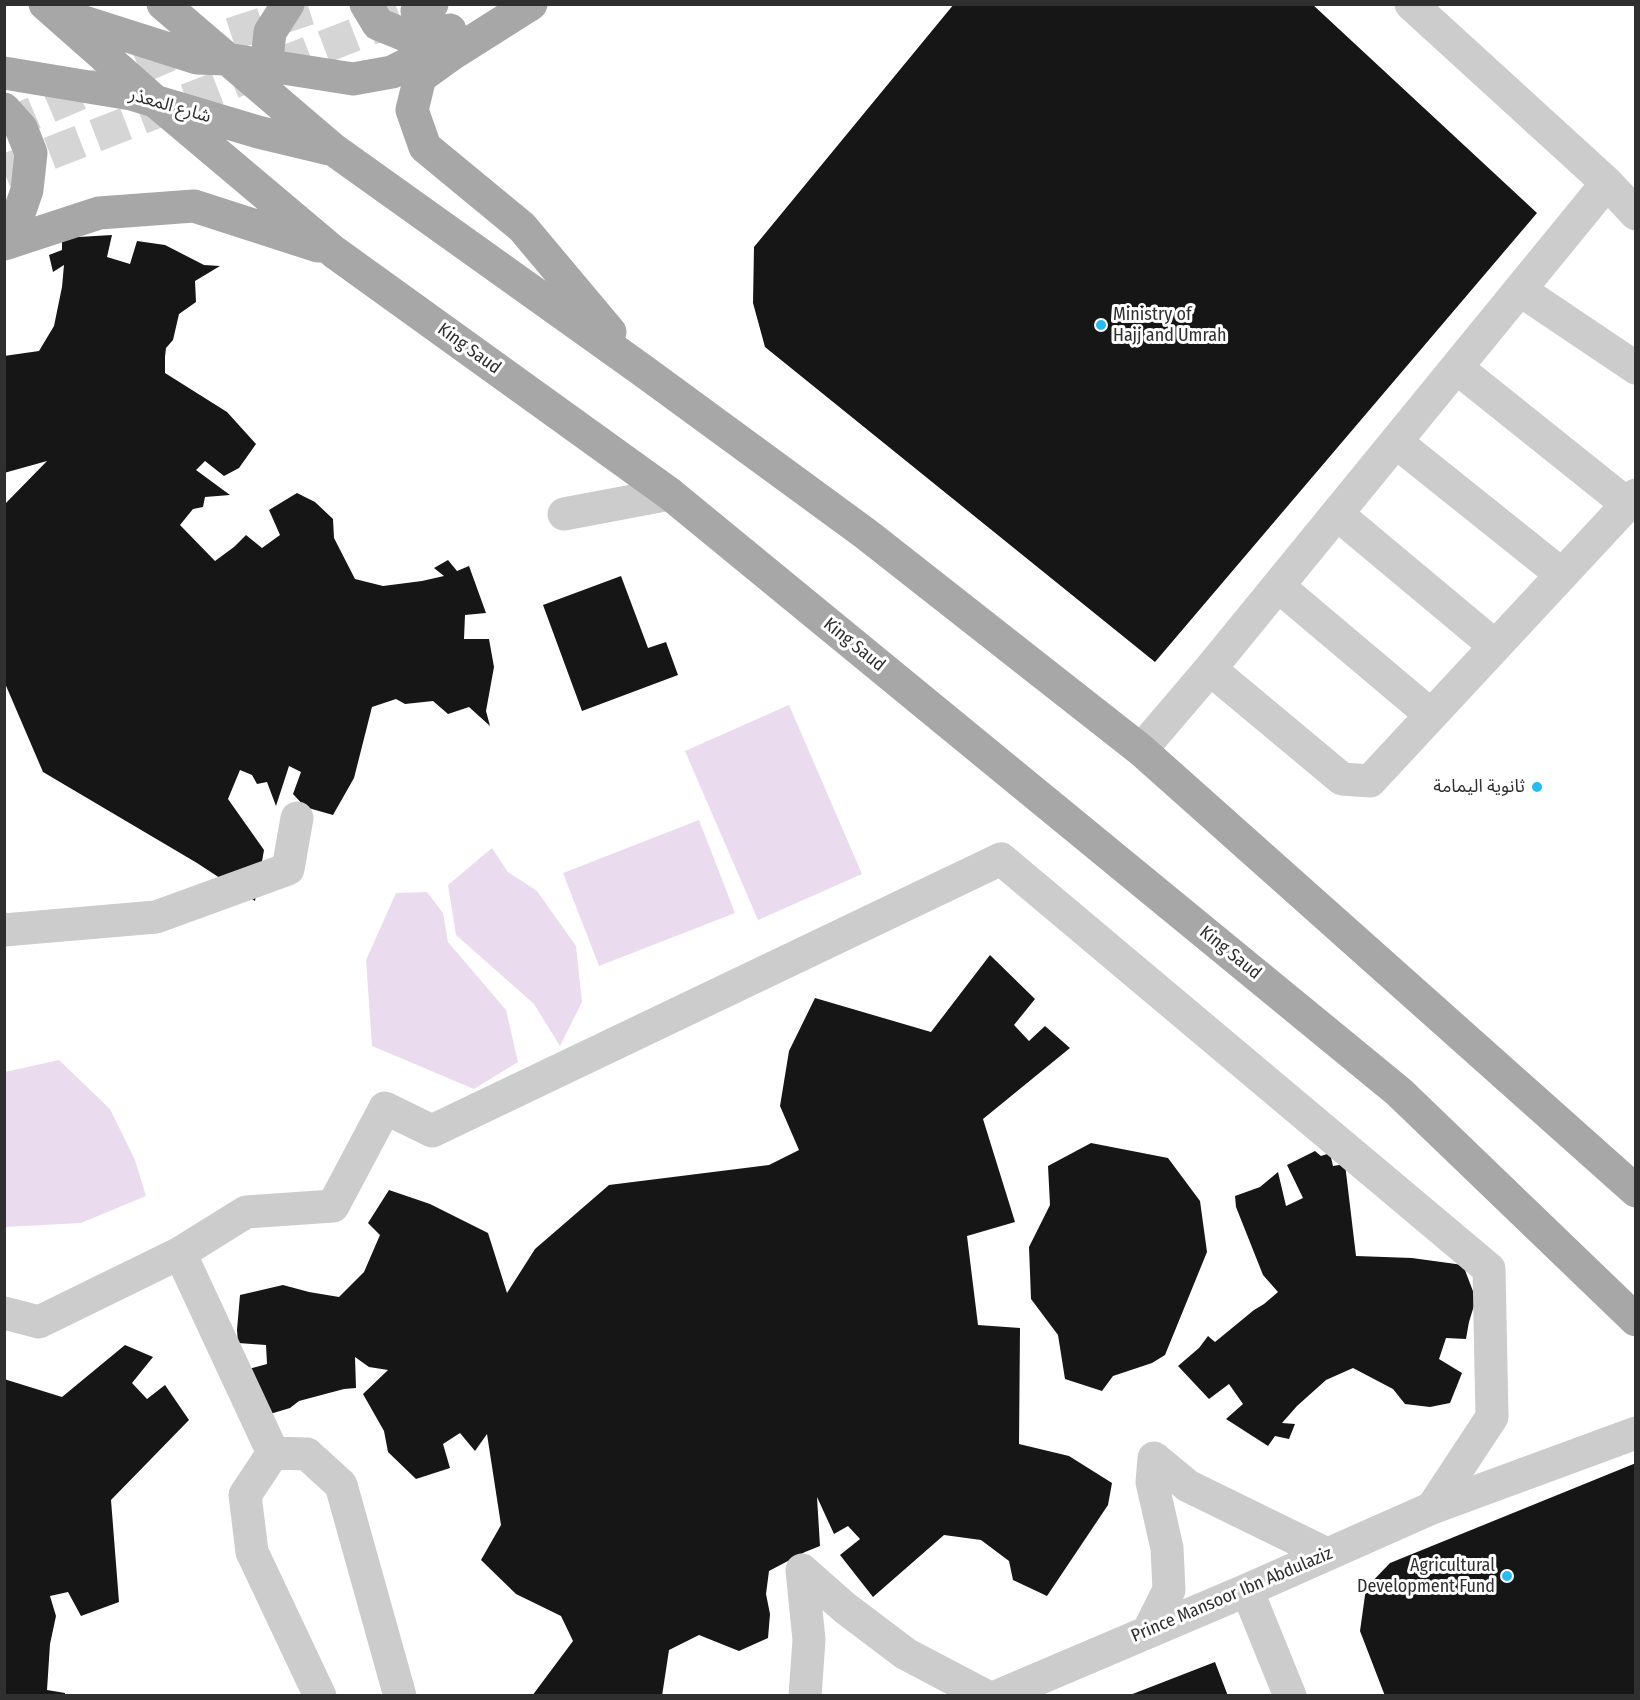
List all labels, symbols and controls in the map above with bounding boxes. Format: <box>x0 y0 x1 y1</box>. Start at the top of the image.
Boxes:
street label: شارع المعذر <box>127 84 213 128</box>
place label: Ministry of Hajj and Umrah <box>1113 304 1226 346</box>
marker: Ministry of Hajj and Umrah <box>1094 318 1108 332</box>
street label: King Saud <box>433 319 505 379</box>
street label: King Saud <box>819 614 889 676</box>
place label: ثانوية اليمامة <box>1433 776 1525 798</box>
marker: ثانوية اليمامة <box>1530 780 1544 794</box>
street label: King Saud <box>1195 922 1265 984</box>
street label: Prince Mansoor Ibn Abdulaziz <box>1128 1543 1336 1647</box>
place label: Agricultural Development Fund <box>1357 1555 1495 1598</box>
marker: Agricultural Development Fund <box>1500 1569 1514 1583</box>

